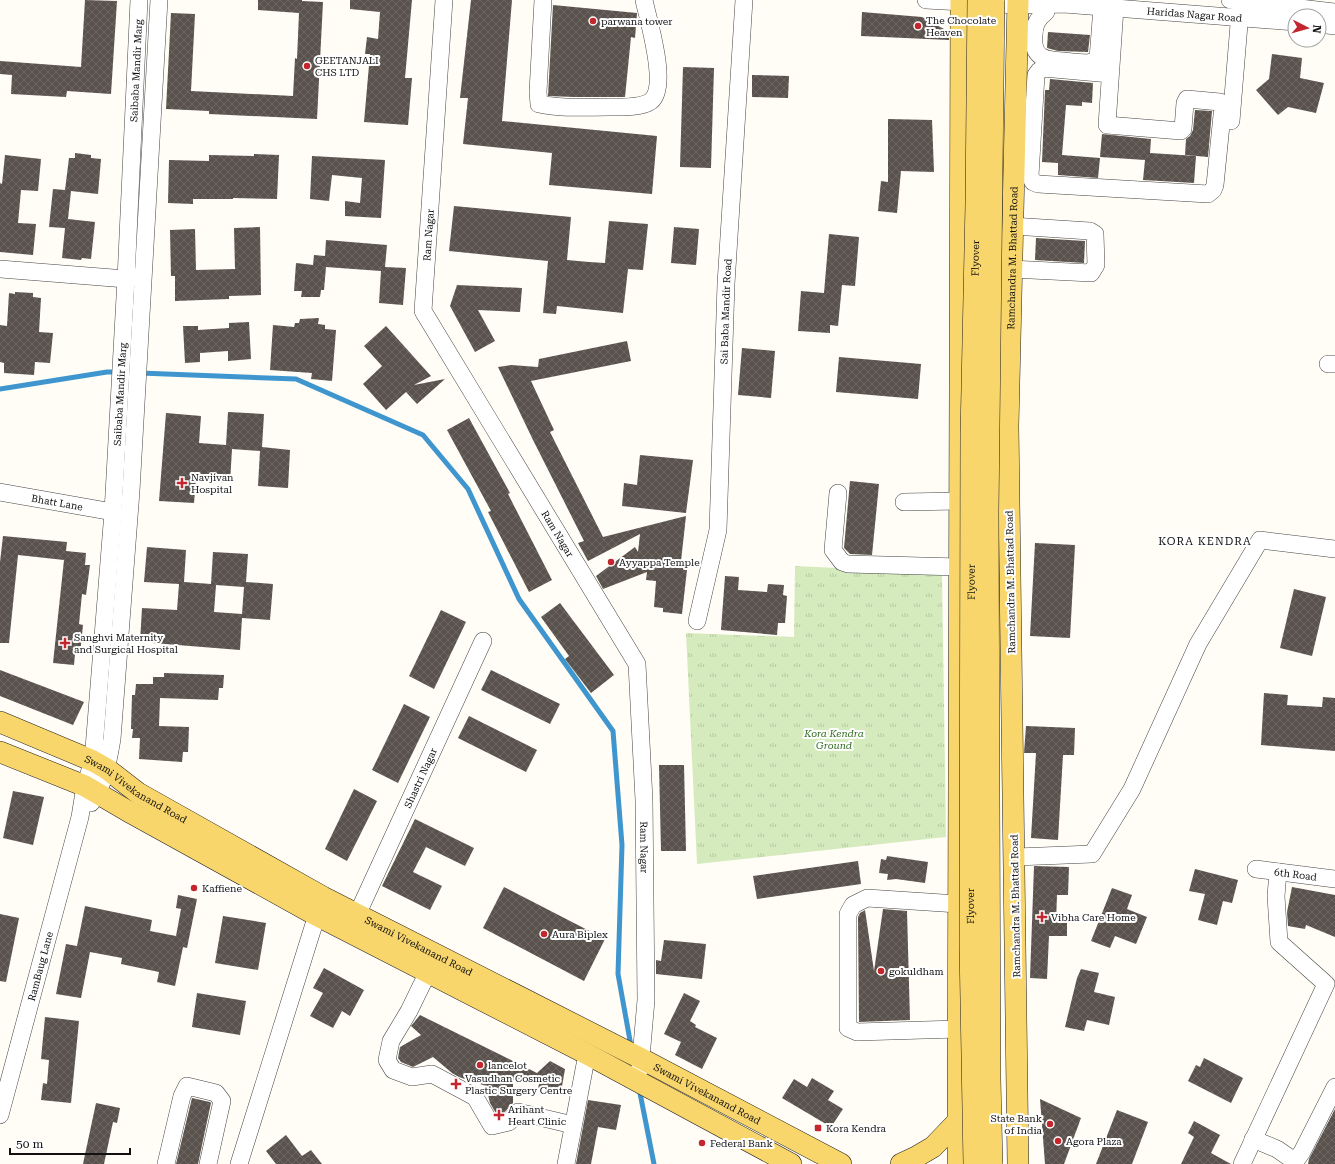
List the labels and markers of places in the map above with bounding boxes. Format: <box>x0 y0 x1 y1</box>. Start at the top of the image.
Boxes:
place label: The Chocolate Heaven <box>926 15 997 38</box>
marker: parwana tower <box>588 16 598 26</box>
place label: parwana tower <box>601 16 672 27</box>
marker: The Chocolate Heaven <box>913 21 923 31</box>
place label: GEETANJALI CHS LTD <box>315 55 379 78</box>
marker: GEETANJALI CHS LTD <box>302 61 312 71</box>
place label: Navjivan Hospital <box>191 472 234 495</box>
marker: Navjivan Hospital <box>176 477 188 489</box>
marker: Ayyappa Temple <box>606 557 616 567</box>
place label: Ayyappa Temple <box>619 557 700 568</box>
place label: Sanghvi Maternity and Surgical Hospital <box>74 632 178 655</box>
marker: Sanghvi Maternity and Surgical Hospital <box>59 637 71 649</box>
marker: Kaffiene <box>189 883 199 893</box>
place label: Kaffiene <box>202 883 243 894</box>
marker: Vibha Care Home <box>1036 911 1048 923</box>
place label: Vibha Care Home <box>1051 912 1136 923</box>
marker: Aura Biplex <box>539 929 549 939</box>
place label: Aura Biplex <box>552 929 608 940</box>
marker: gokuldham <box>876 966 886 976</box>
place label: gokuldham <box>889 966 944 977</box>
marker: lancelot <box>475 1060 485 1070</box>
place label: lancelot <box>488 1060 527 1071</box>
place label: Vasudhan Cosmetic Plastic Surgery Centre <box>465 1073 573 1096</box>
marker: Vasudhan Cosmetic Plastic Surgery Centre <box>450 1078 462 1090</box>
place label: Arihant Heart Clinic <box>508 1104 567 1127</box>
marker: Arihant Heart Clinic <box>493 1109 505 1121</box>
place label: State Bank of India <box>990 1113 1043 1136</box>
marker: State Bank of India <box>1045 1119 1055 1129</box>
marker: Kora Kendra <box>813 1123 823 1133</box>
place label: Kora Kendra <box>826 1123 887 1134</box>
marker: Agora Plaza <box>1053 1136 1063 1146</box>
place label: Agora Plaza <box>1066 1136 1122 1147</box>
marker: Federal Bank <box>697 1138 707 1148</box>
place label: Federal Bank <box>710 1138 773 1149</box>

